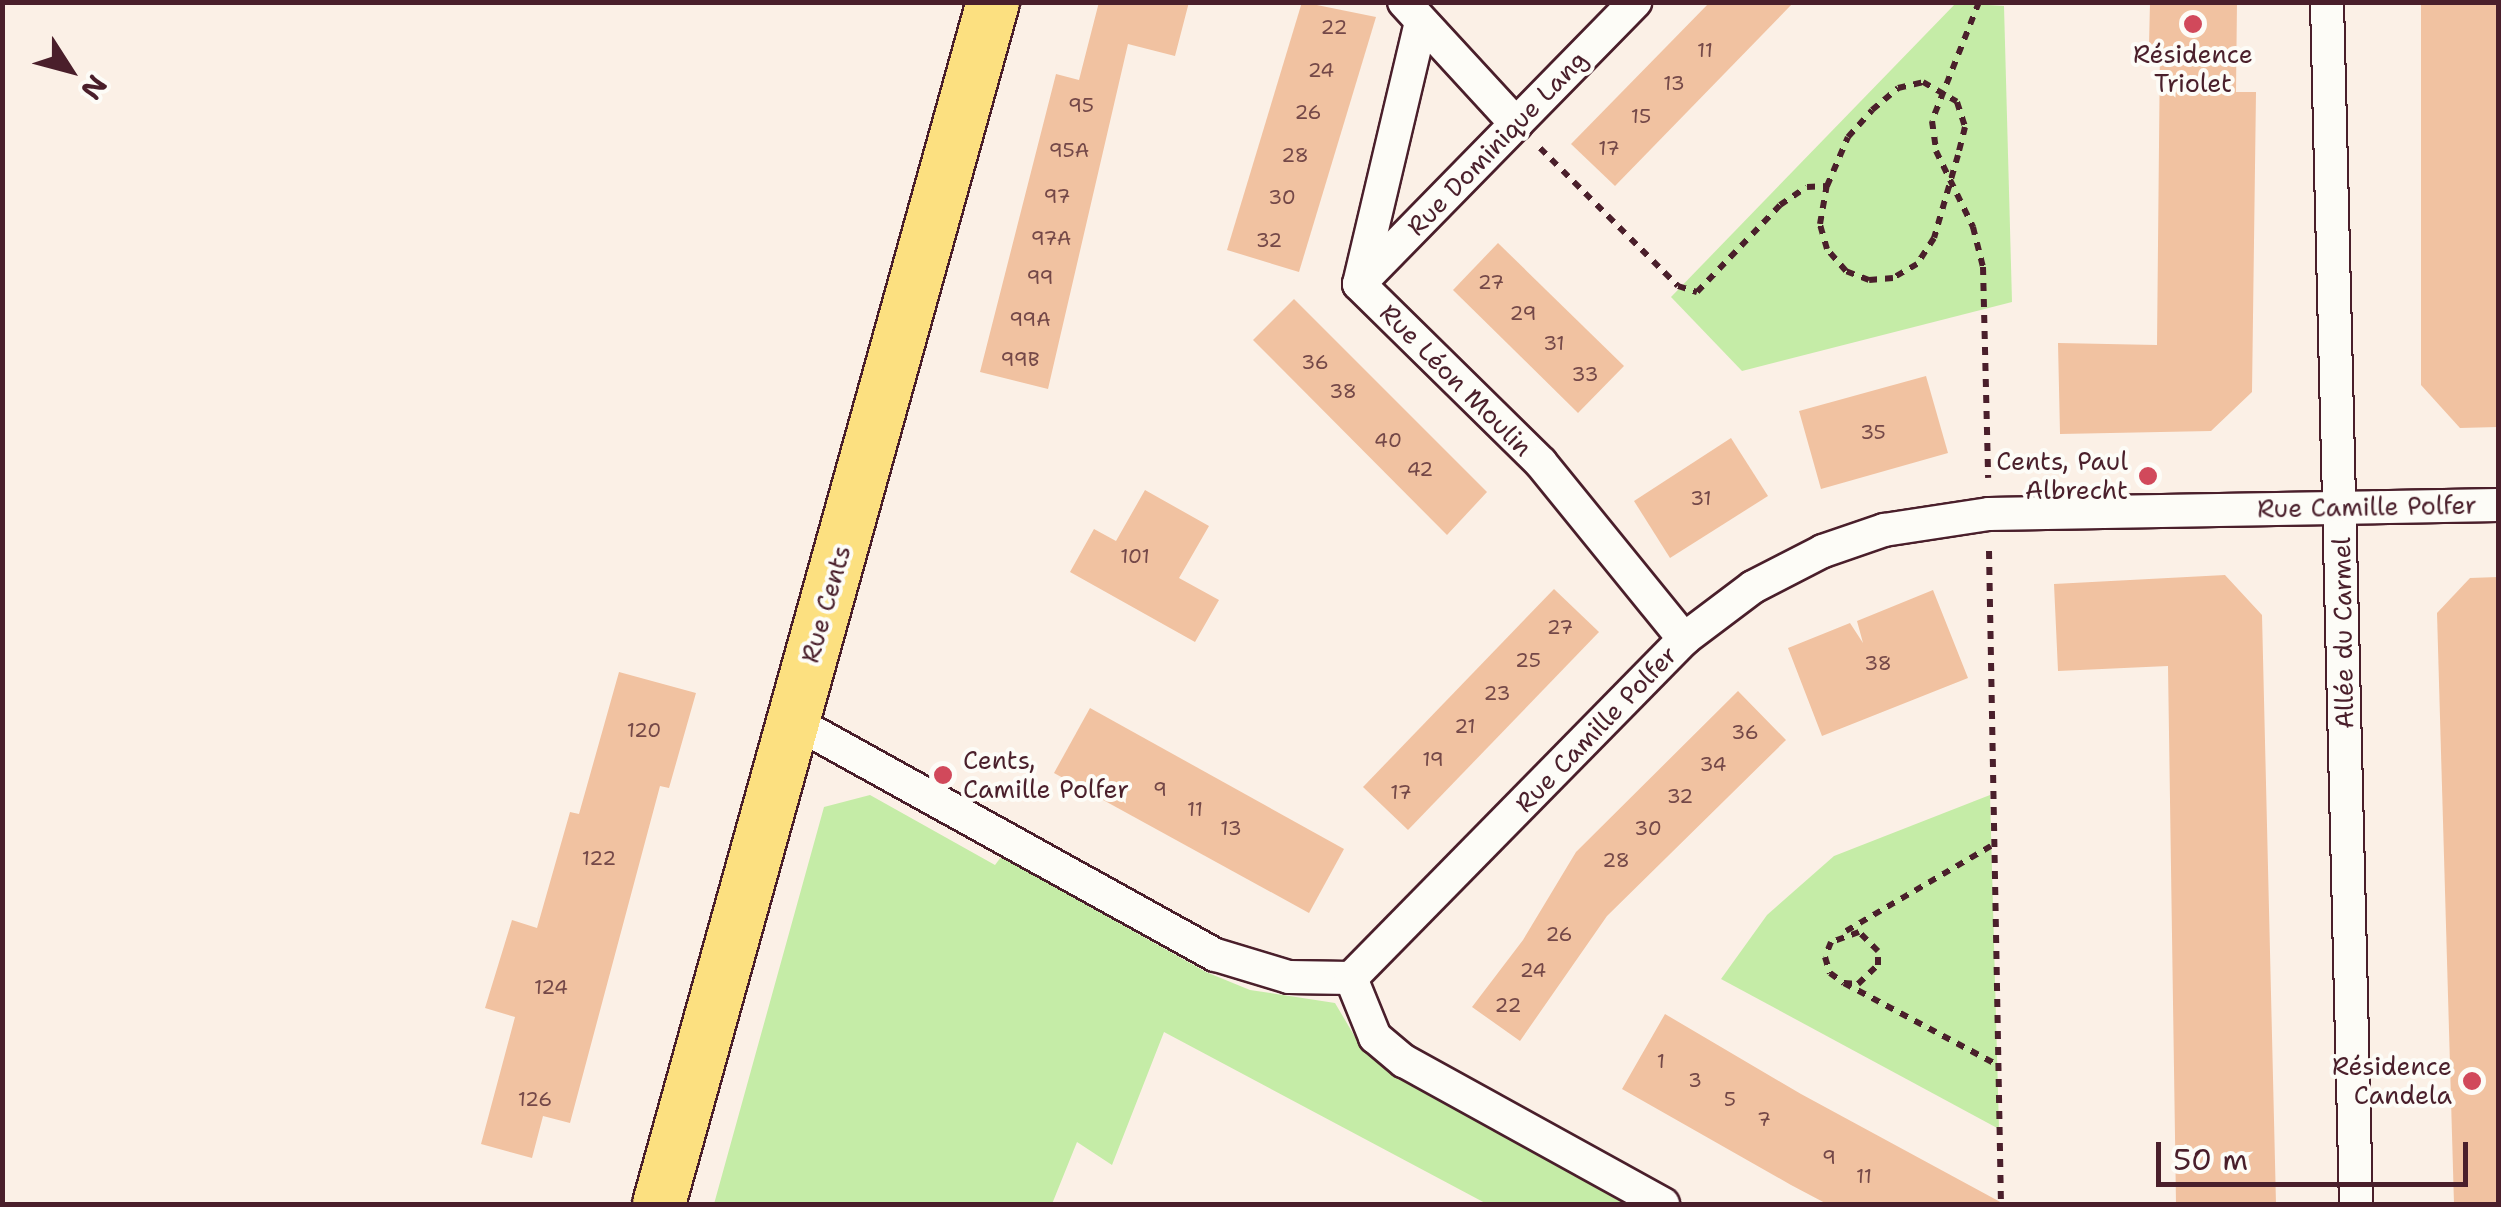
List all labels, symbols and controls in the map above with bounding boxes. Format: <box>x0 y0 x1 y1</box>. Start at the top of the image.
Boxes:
marker: Résidence Triolet <box>2182 13 2204 35</box>
house number: 22 <box>1321 15 1347 39</box>
north arrow <box>20 20 120 120</box>
house number: 11 <box>1697 38 1713 62</box>
place label: Résidence Triolet <box>2133 40 2253 99</box>
street label: Rue Dominique Lang <box>1401 44 1593 242</box>
house number: 24 <box>1308 58 1334 82</box>
text: N <box>72 67 116 108</box>
house number: 13 <box>1663 71 1685 95</box>
house number: 95 <box>1068 93 1094 117</box>
house number: 26 <box>1294 100 1322 124</box>
house number: 15 <box>1631 104 1651 128</box>
house number: 17 <box>1598 136 1620 160</box>
house number: 95A <box>1049 138 1089 162</box>
house number: 28 <box>1281 143 1309 167</box>
house number: 97 <box>1044 184 1070 208</box>
house number: 30 <box>1268 185 1296 209</box>
house number: 97A <box>1031 226 1071 250</box>
house number: 32 <box>1256 228 1282 252</box>
house number: 99 <box>1026 265 1054 289</box>
house number: 27 <box>1478 270 1504 294</box>
street label: Rue Léon Moulin <box>1374 298 1538 462</box>
house number: 29 <box>1510 301 1536 325</box>
house number: 99A <box>1009 307 1051 331</box>
house number: 31 <box>1543 331 1565 355</box>
house number: 99B <box>1001 347 1039 371</box>
house number: 36 <box>1301 350 1329 374</box>
house number: 33 <box>1572 362 1598 386</box>
house number: 38 <box>1329 379 1357 403</box>
house number: 35 <box>1860 420 1886 444</box>
house number: 40 <box>1374 428 1402 452</box>
place label: Cents, Paul Albrecht <box>1996 447 2128 506</box>
house number: 42 <box>1407 457 1433 481</box>
marker: Cents, Paul Albrecht <box>2137 465 2159 487</box>
house number: 31 <box>1690 486 1712 510</box>
street label: Rue Camille Polfer <box>2257 490 2477 524</box>
street label: Allée du Carmel <box>2326 537 2360 729</box>
street label: Rue Cents <box>795 542 857 666</box>
house number: 101 <box>1120 544 1150 568</box>
house number: 27 <box>1547 615 1573 639</box>
street label: Rue Camille Polfer <box>1509 640 1683 818</box>
house number: 25 <box>1515 648 1541 672</box>
house number: 38 <box>1864 651 1892 675</box>
house number: 23 <box>1484 681 1510 705</box>
house number: 21 <box>1454 714 1476 738</box>
house number: 120 <box>627 718 661 742</box>
house number: 36 <box>1731 720 1759 744</box>
place label: Cents, Camille Polfer <box>963 746 1129 805</box>
house number: 19 <box>1422 747 1444 771</box>
house number: 34 <box>1699 752 1727 776</box>
marker: Cents, Camille Polfer <box>932 764 954 786</box>
house number: 9 <box>1153 777 1167 801</box>
house number: 17 <box>1390 780 1412 804</box>
house number: 32 <box>1667 784 1693 808</box>
house number: 11 <box>1187 797 1203 821</box>
house number: 13 <box>1220 816 1242 840</box>
house number: 30 <box>1634 816 1662 840</box>
house number: 122 <box>582 846 616 870</box>
house number: 28 <box>1602 848 1630 872</box>
house number: 26 <box>1545 922 1573 946</box>
house number: 24 <box>1520 958 1546 982</box>
house number: 124 <box>534 975 568 999</box>
house number: 22 <box>1495 993 1521 1017</box>
house number: 1 <box>1657 1049 1665 1073</box>
place label: Résidence Candela <box>2332 1052 2452 1111</box>
house number: 3 <box>1688 1068 1702 1092</box>
marker: Résidence Candela <box>2461 1070 2483 1092</box>
house number: 126 <box>518 1087 552 1111</box>
house number: 5 <box>1724 1087 1736 1111</box>
house number: 7 <box>1757 1107 1771 1131</box>
scale bar <box>2161 1122 2474 1184</box>
text: 50 m <box>2173 1139 2248 1180</box>
house number: 9 <box>1822 1145 1836 1169</box>
house number: 11 <box>1856 1164 1872 1188</box>

